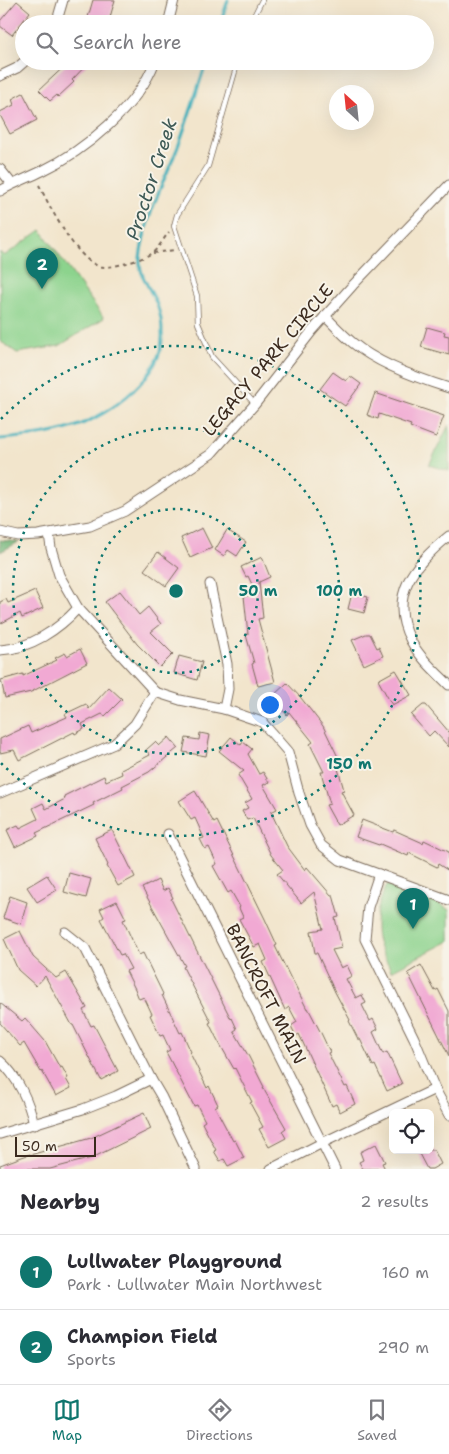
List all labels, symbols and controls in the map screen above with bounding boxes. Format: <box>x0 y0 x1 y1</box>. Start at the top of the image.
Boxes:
search box <box>15 15 434 70</box>
icon: search <box>33 29 61 57</box>
text: Search here <box>73 30 182 55</box>
north arrow <box>329 85 374 130</box>
water label: Proctor Creek <box>120 115 183 243</box>
pin: 2 <box>26 248 58 289</box>
street label: LEGACY PARK CIRCLE <box>197 279 339 441</box>
text: 50 m <box>239 581 278 601</box>
text: 100 m <box>316 581 362 601</box>
centre of rings <box>167 582 185 600</box>
your location <box>257 692 283 718</box>
text: 150 m <box>326 754 372 774</box>
pin: 1 <box>397 888 429 929</box>
street label: BANCROFT MAIN <box>220 920 312 1068</box>
map controls <box>389 1109 434 1154</box>
button: locate <box>389 1109 434 1154</box>
scale bar <box>15 1134 96 1157</box>
text: 50 m <box>22 1137 57 1155</box>
text: Nearby <box>20 1188 100 1216</box>
text: 2 results <box>360 1191 429 1212</box>
text: Lullwater Playground <box>67 1249 282 1274</box>
text: 1 <box>32 1262 40 1283</box>
text: 160 m <box>382 1262 429 1283</box>
text: Park · Lullwater Main Northwest <box>67 1274 322 1295</box>
text: Champion Field <box>67 1324 218 1349</box>
text: 2 <box>30 1337 42 1358</box>
text: 290 m <box>377 1337 429 1358</box>
text: Sports <box>67 1349 116 1370</box>
tab: Map <box>52 1396 82 1444</box>
tab: Directions <box>186 1396 253 1444</box>
tab: Saved <box>357 1396 397 1444</box>

